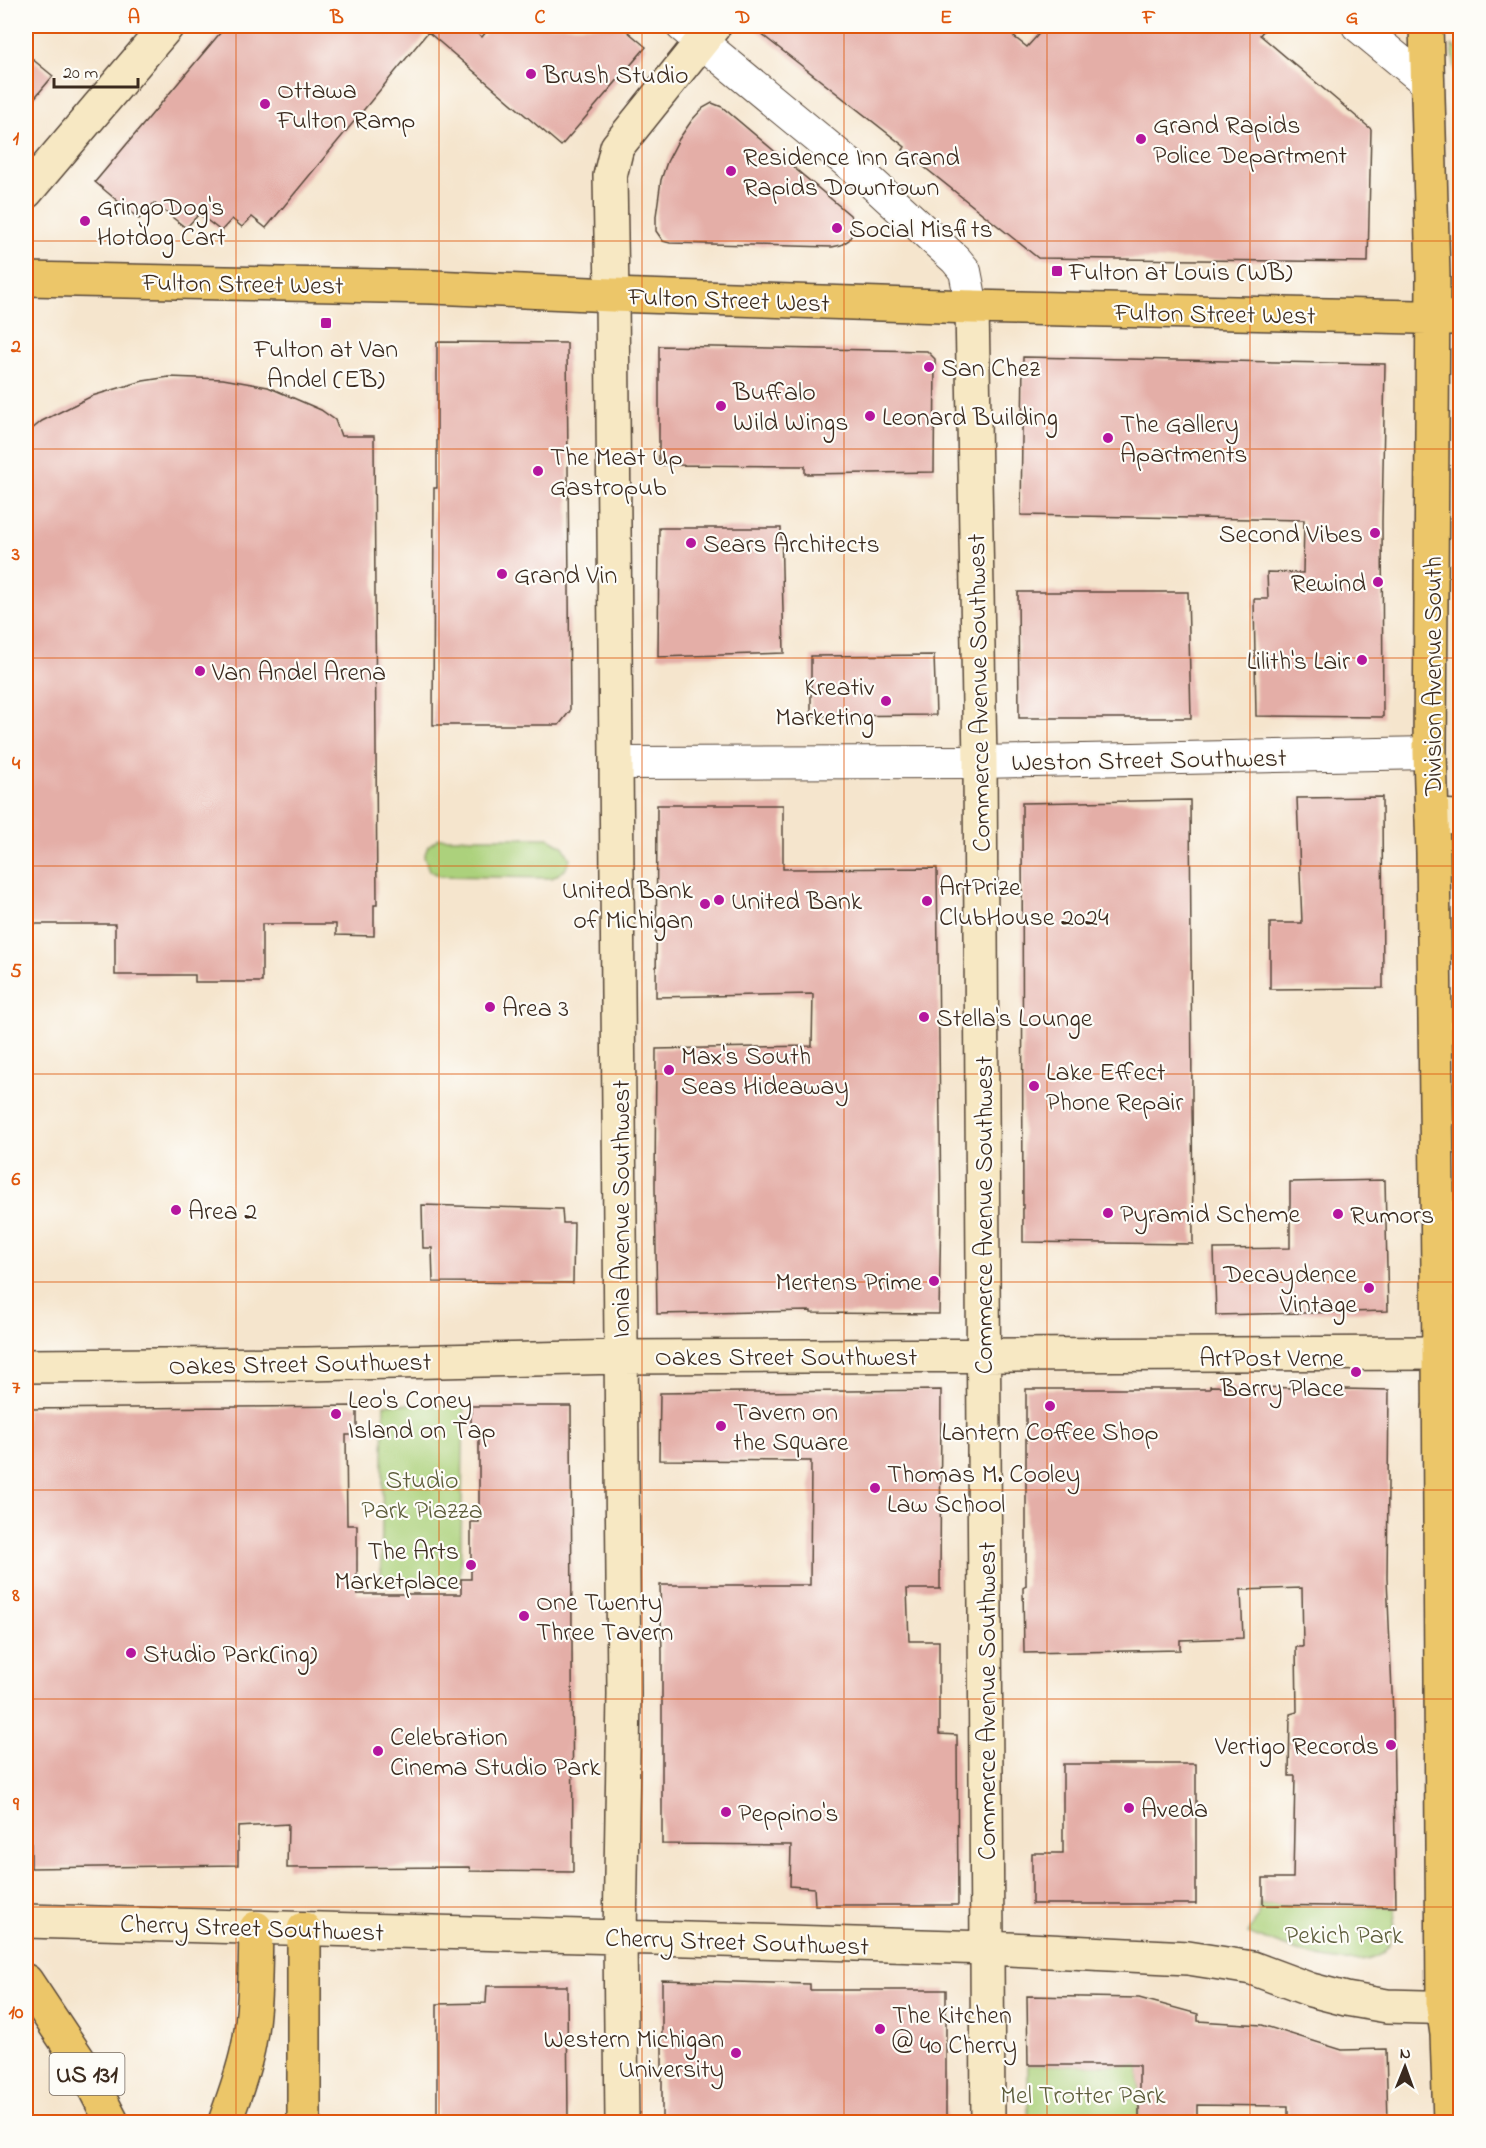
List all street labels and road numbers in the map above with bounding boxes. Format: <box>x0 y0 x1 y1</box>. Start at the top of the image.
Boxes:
street label: Fulton Street West <box>141 265 344 307</box>
street label: Fulton Street West <box>627 279 831 325</box>
street label: Fulton Street West <box>1113 295 1316 337</box>
street label: Commerce Avenue Southwest <box>959 533 1003 853</box>
street label: Division Avenue South <box>1416 556 1454 797</box>
street label: Weston Street Southwest <box>1011 741 1287 783</box>
street label: Commerce Avenue Southwest <box>967 1055 1005 1374</box>
street label: Ionia Avenue Southwest <box>604 1079 642 1338</box>
street label: Oakes Street Southwest <box>655 1340 918 1378</box>
street label: Oakes Street Southwest <box>168 1345 432 1387</box>
street label: Commerce Avenue Southwest <box>970 1541 1008 1860</box>
street label: Cherry Street Southwest <box>119 1906 385 1954</box>
street label: Cherry Street Southwest <box>604 1920 870 1968</box>
road number: US 131 <box>50 2053 124 2095</box>

